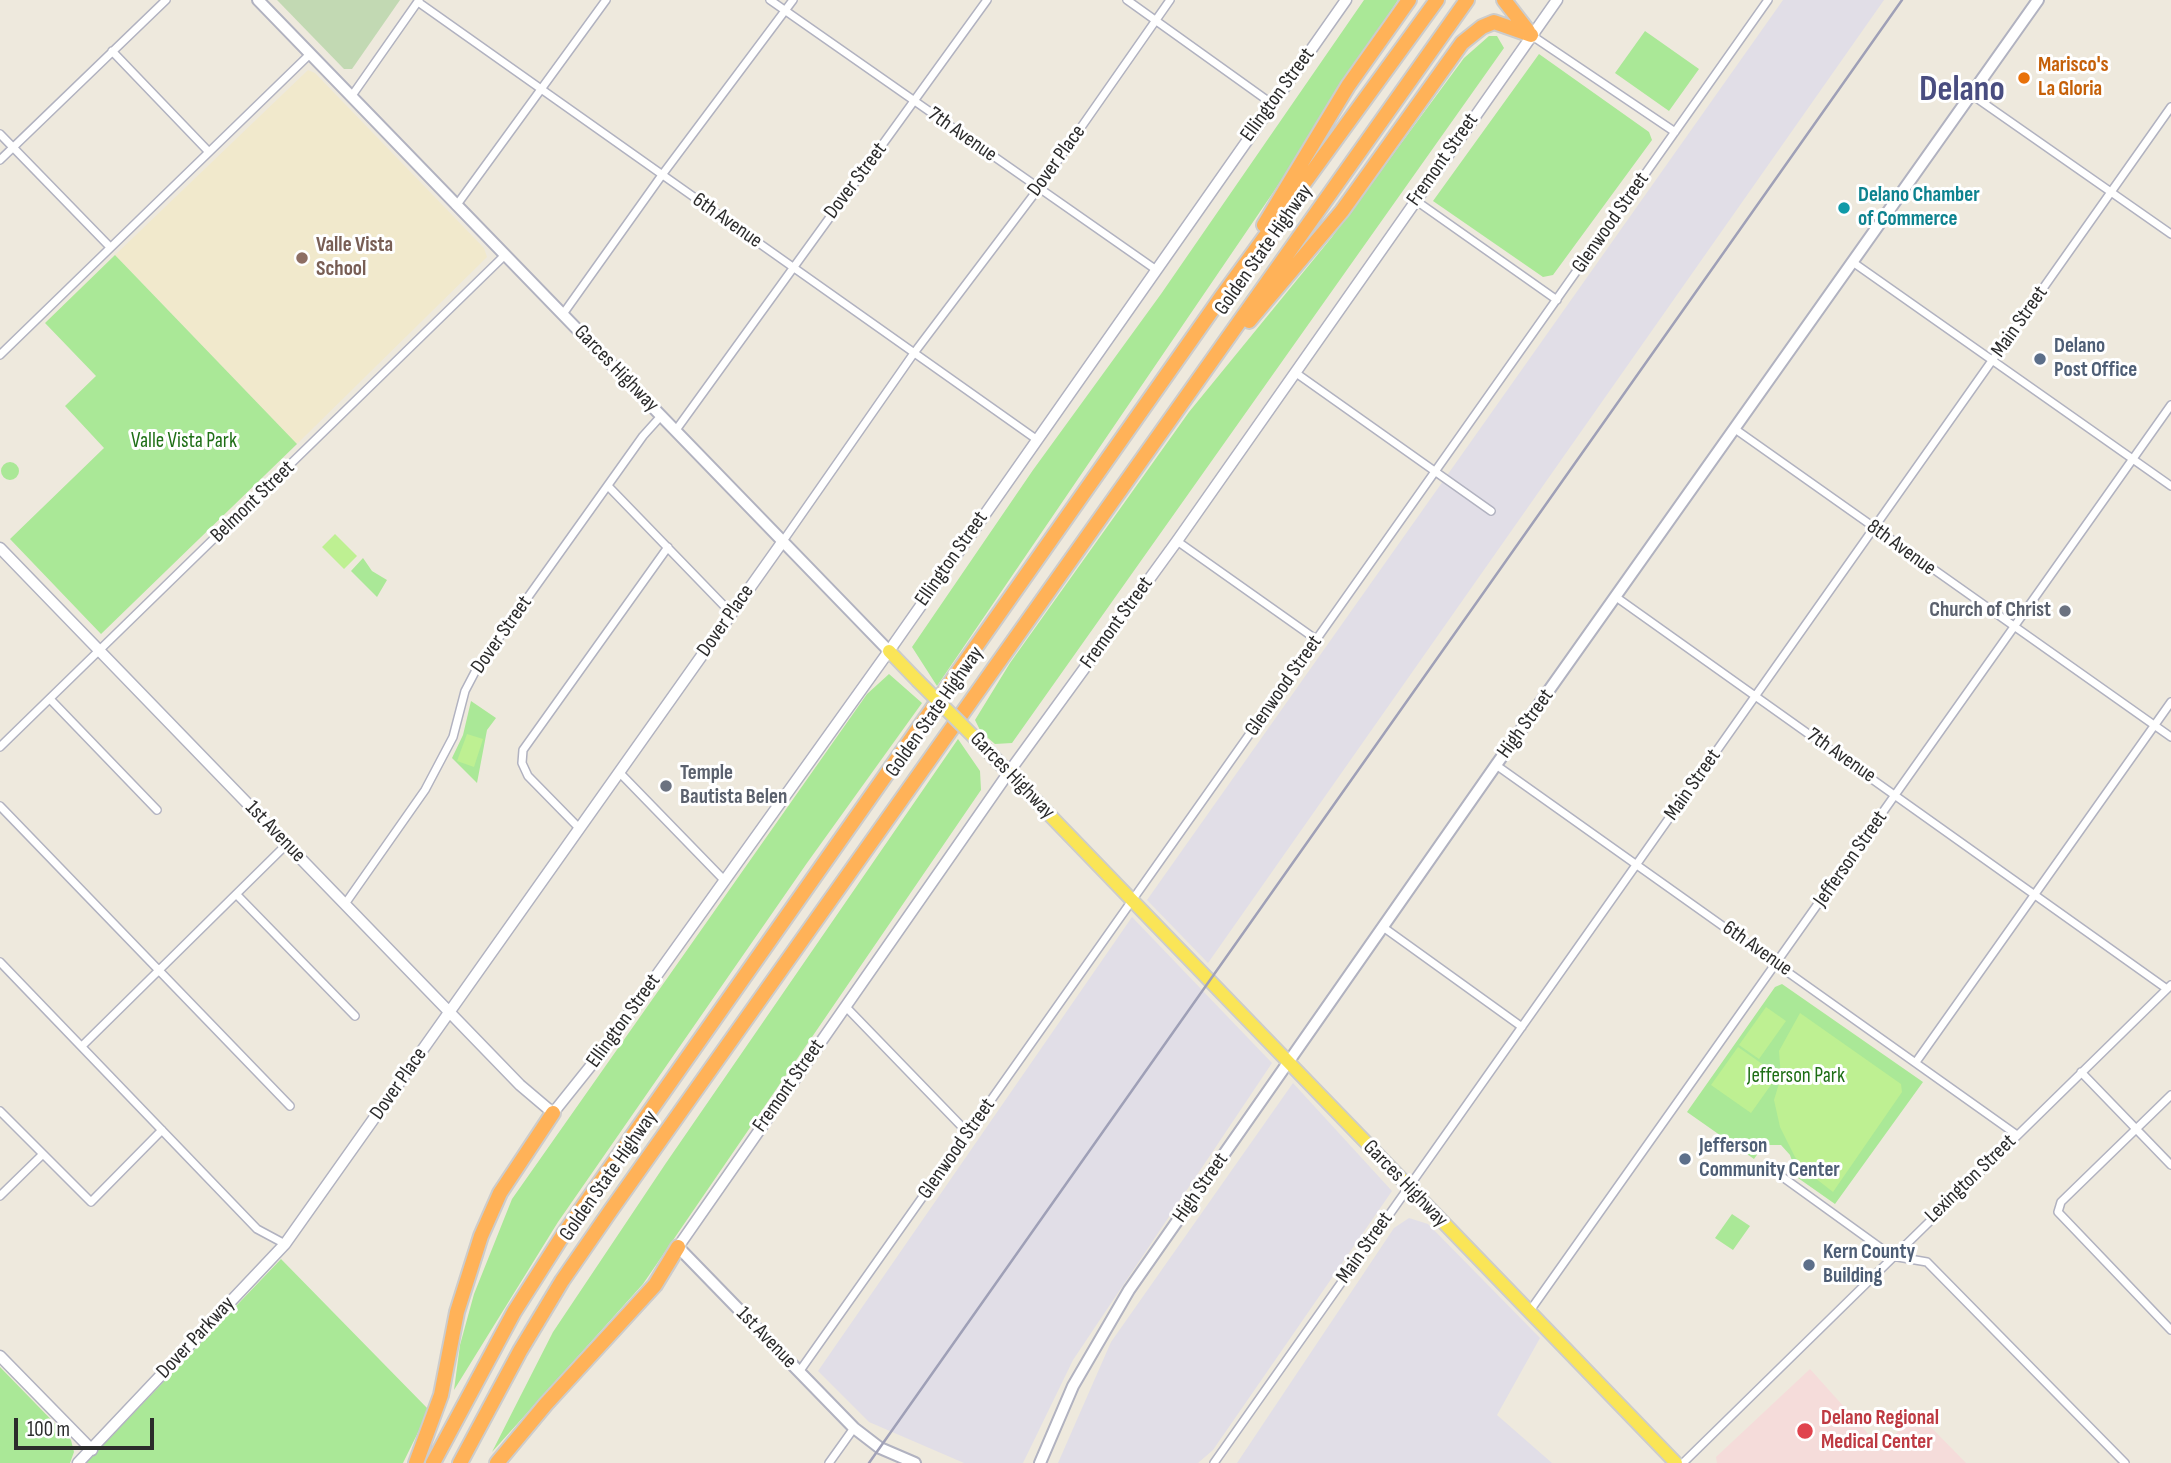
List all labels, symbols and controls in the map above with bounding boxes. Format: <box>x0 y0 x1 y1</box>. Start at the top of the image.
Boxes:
street label: Ellington Street <box>1236 43 1320 147</box>
place label: Marisco's La Gloria <box>2038 53 2108 103</box>
district label: Delano <box>1919 70 2005 112</box>
marker: Marisco's La Gloria <box>2016 70 2032 86</box>
street label: 7th Avenue <box>923 102 1001 168</box>
street label: Fremont Street <box>1402 109 1484 211</box>
street label: Dover Place <box>1023 120 1091 202</box>
street label: Dover Street <box>819 138 893 224</box>
street label: Glenwood Street <box>1567 168 1655 278</box>
street label: Golden State Highway <box>1210 180 1318 320</box>
place label: Delano Chamber of Commerce <box>1858 183 1980 233</box>
street label: 6th Avenue <box>687 188 767 254</box>
marker: Delano Chamber of Commerce <box>1836 200 1852 216</box>
place label: Valle Vista School <box>316 233 393 283</box>
marker: Valle Vista School <box>294 250 310 266</box>
street label: Main Street <box>1986 282 2054 362</box>
street label: Garces Highway <box>568 320 664 418</box>
place label: Delano Post Office <box>2054 334 2137 384</box>
marker: Delano Post Office <box>2032 351 2048 367</box>
park label: Valle Vista Park <box>131 429 237 455</box>
street label: Belmont Street <box>206 456 300 548</box>
street label: Ellington Street <box>910 507 994 611</box>
street label: 8th Avenue <box>1862 515 1940 581</box>
street label: Fremont Street <box>1075 572 1159 674</box>
street label: Dover Place <box>692 580 760 662</box>
street label: Dover Street <box>466 591 538 679</box>
place label: Church of Christ <box>1929 598 2051 624</box>
marker: Church of Christ <box>2057 603 2073 619</box>
street label: Glenwood Street <box>1240 631 1328 741</box>
street label: Golden State Highway <box>881 642 989 782</box>
street label: High Street <box>1492 684 1560 764</box>
street label: 7th Avenue <box>1802 723 1880 789</box>
street label: Garces Highway <box>964 727 1060 825</box>
street label: Main Street <box>1659 745 1727 825</box>
place label: Temple Bautista Belen <box>680 761 787 811</box>
marker: Temple Bautista Belen <box>658 778 674 794</box>
street label: 1st Avenue <box>240 796 310 868</box>
street label: Jefferson Street <box>1809 806 1893 912</box>
street label: 6th Avenue <box>1717 916 1797 982</box>
street label: Ellington Street <box>582 969 666 1073</box>
street label: Fremont Street <box>748 1035 830 1137</box>
street label: Dover Place <box>365 1043 433 1125</box>
park label: Jefferson Park <box>1747 1064 1845 1090</box>
street label: Glenwood Street <box>913 1094 1001 1204</box>
street label: Golden State Highway <box>555 1106 663 1246</box>
street label: Lexington Street <box>1920 1129 2022 1229</box>
place label: Jefferson Community Center <box>1699 1134 1840 1184</box>
street label: Garces Highway <box>1357 1135 1453 1233</box>
street label: High Street <box>1168 1148 1234 1228</box>
marker: Jefferson Community Center <box>1677 1151 1693 1167</box>
street label: Main Street <box>1331 1208 1399 1288</box>
place label: Kern County Building <box>1823 1240 1915 1290</box>
marker: Kern County Building <box>1801 1257 1817 1273</box>
street label: Dover Parkway <box>152 1292 240 1384</box>
street label: 1st Avenue <box>731 1302 801 1374</box>
scale bar <box>18 1404 158 1448</box>
place label: Delano Regional Medical Center <box>1821 1406 1939 1456</box>
text: 100 m <box>27 1417 70 1442</box>
marker: Delano Regional Medical Center <box>1795 1421 1815 1441</box>

